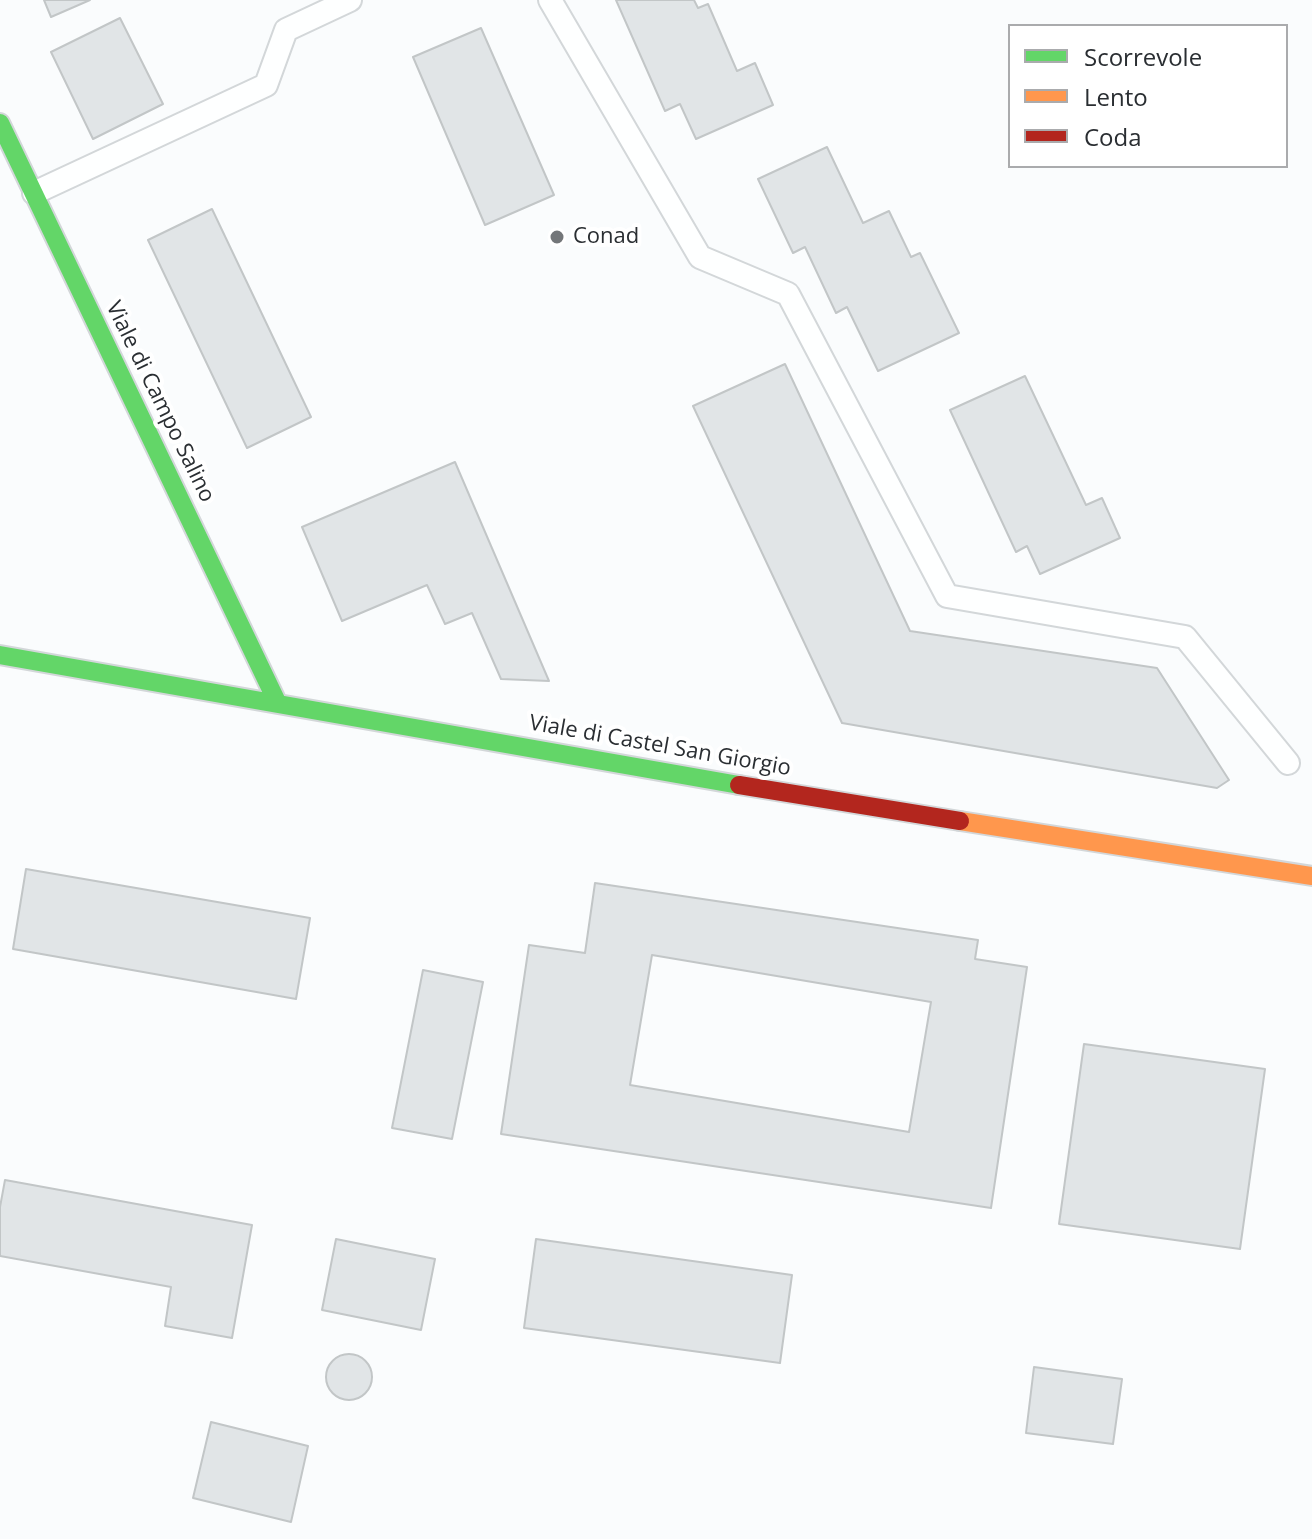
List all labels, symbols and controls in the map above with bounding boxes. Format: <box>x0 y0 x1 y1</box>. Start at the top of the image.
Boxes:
legend <box>1008 24 1288 168</box>
text: Scorrevole <box>1084 40 1202 73</box>
text: Lento <box>1084 80 1148 113</box>
text: Coda <box>1084 120 1142 153</box>
place label: Conad <box>573 224 639 250</box>
marker: Conad <box>548 228 566 246</box>
street label: Viale di Campo Salino <box>100 297 220 507</box>
street label: Viale di Castel San Giorgio <box>527 710 793 782</box>

